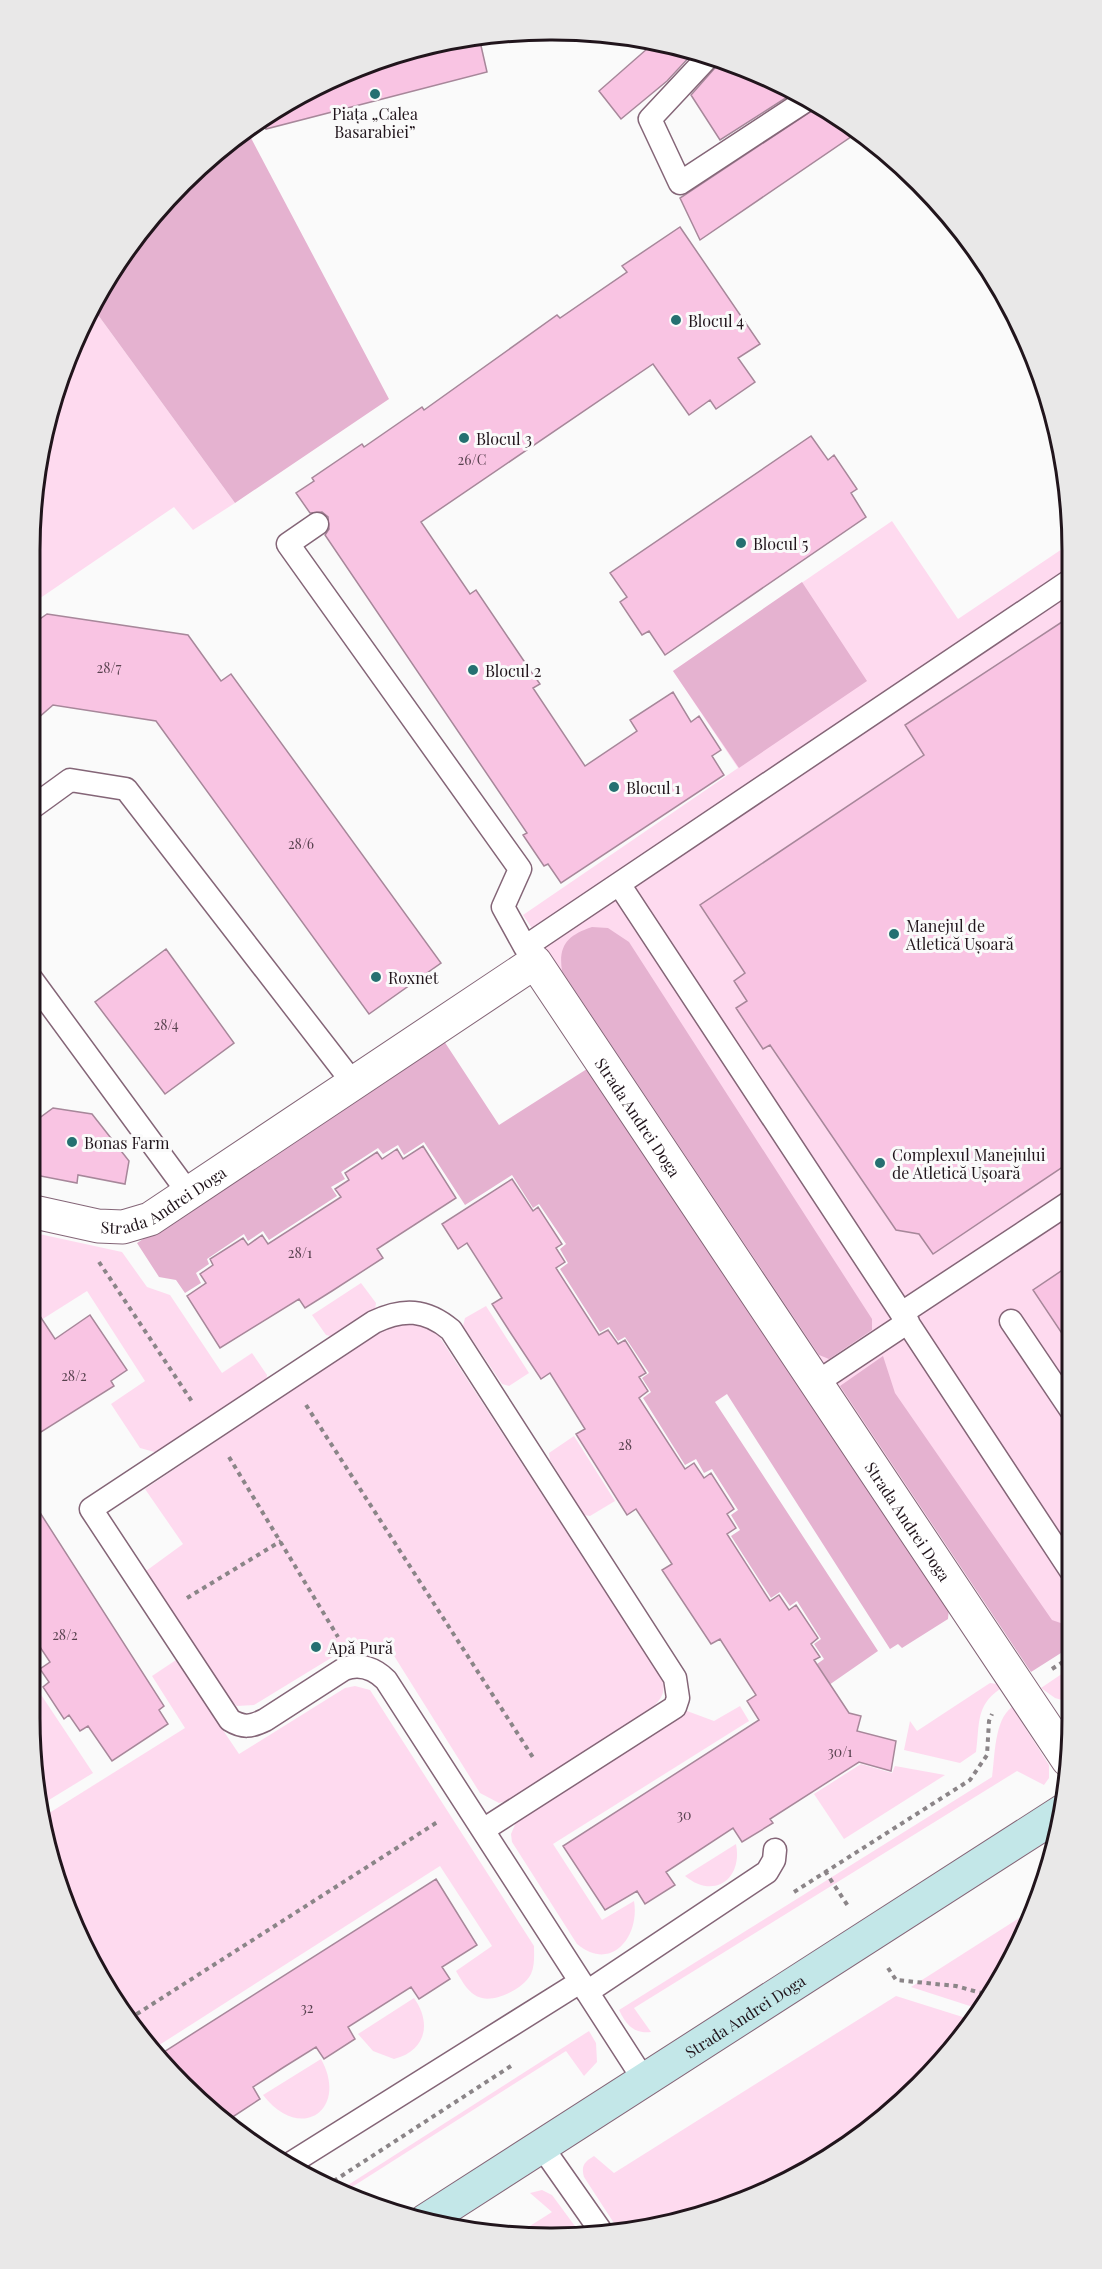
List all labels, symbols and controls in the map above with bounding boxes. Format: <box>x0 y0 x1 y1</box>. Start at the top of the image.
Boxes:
marker: Piața „Calea Basarabiei” <box>368 87 382 101</box>
place label: Piața „Calea Basarabiei” <box>332 103 418 142</box>
place label: Blocul 4 <box>688 310 744 331</box>
marker: Blocul 4 <box>669 313 683 327</box>
place label: Blocul 3 <box>476 428 532 449</box>
marker: Blocul 3 <box>457 431 471 445</box>
house number: 26/C <box>458 450 486 469</box>
place label: Blocul 5 <box>753 533 808 554</box>
marker: Blocul 5 <box>734 536 748 550</box>
house number: 28/7 <box>97 658 122 677</box>
place label: Blocul 2 <box>485 660 541 681</box>
marker: Blocul 2 <box>466 663 480 677</box>
place label: Blocul 1 <box>626 777 681 798</box>
marker: Blocul 1 <box>607 780 621 794</box>
house number: 28/6 <box>288 834 314 853</box>
place label: Manejul de Atletică Ușoară <box>905 915 1014 955</box>
marker: Manejul de Atletică Ușoară <box>887 927 901 941</box>
place label: Roxnet <box>388 967 439 988</box>
marker: Roxnet <box>369 970 383 984</box>
house number: 28/4 <box>153 1015 179 1034</box>
street label: Strada Andrei Doga <box>591 1053 686 1181</box>
place label: Bonas Farm <box>84 1132 170 1153</box>
marker: Bonas Farm <box>65 1135 79 1149</box>
place label: Complexul Manejului de Atletică Ușoară <box>892 1144 1046 1184</box>
marker: Complexul Manejului de Atletică Ușoară <box>873 1156 887 1170</box>
street label: Strada Andrei Doga <box>100 1161 230 1237</box>
house number: 28/1 <box>288 1243 312 1262</box>
house number: 28/2 <box>61 1366 87 1385</box>
house number: 28 <box>618 1435 632 1454</box>
street label: Strada Andrei Doga <box>861 1457 956 1585</box>
house number: 28/2 <box>52 1625 78 1644</box>
place label: Apă Pură <box>327 1637 393 1658</box>
marker: Apă Pură <box>309 1640 323 1654</box>
house number: 30/1 <box>827 1742 853 1761</box>
house number: 30 <box>677 1805 691 1824</box>
street label: Strada Andrei Doga <box>680 1969 809 2062</box>
house number: 32 <box>300 1998 314 2017</box>

